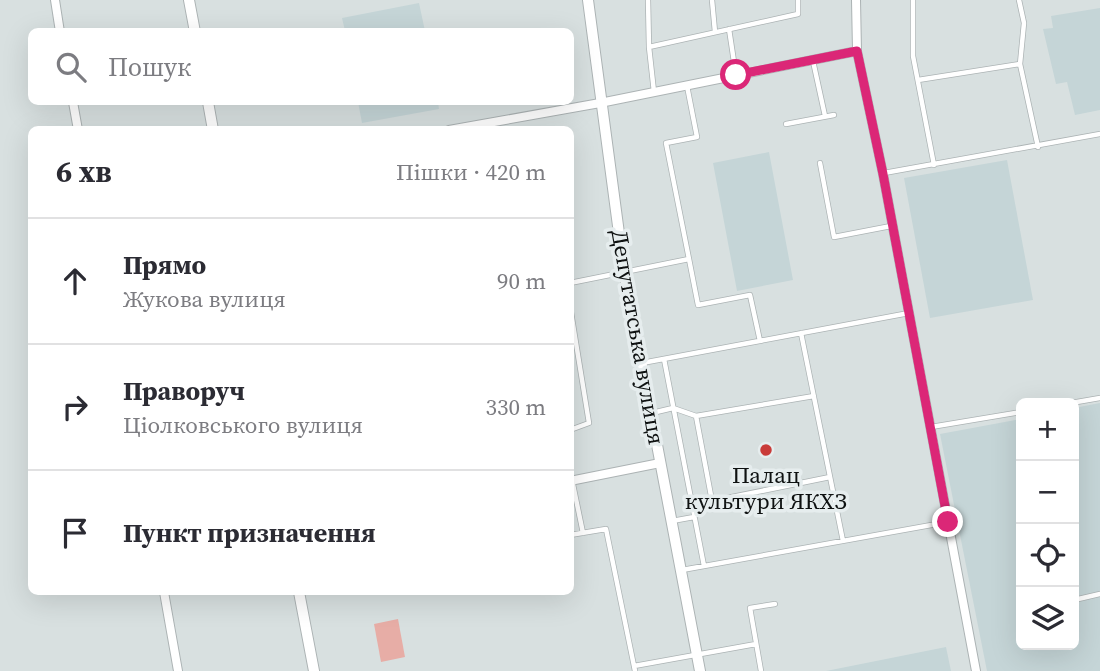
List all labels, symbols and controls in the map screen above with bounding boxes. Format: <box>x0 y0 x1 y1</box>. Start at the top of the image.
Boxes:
search box <box>28 28 574 105</box>
icon: search <box>52 48 90 86</box>
text: Пошук <box>108 49 191 85</box>
route start <box>720 59 751 90</box>
text: 6 хв <box>56 151 112 192</box>
text: Пішки · 420 m <box>396 156 546 188</box>
street label: Депутатська вулиця <box>603 227 673 447</box>
text: Прямо <box>123 247 206 283</box>
icon: ahead <box>56 262 94 300</box>
text: 90 m <box>497 265 546 297</box>
text: Жукова вулиця <box>123 283 286 315</box>
text: Праворуч <box>123 373 245 409</box>
icon: right <box>56 388 94 426</box>
text: 330 m <box>485 391 546 423</box>
map controls <box>1016 398 1079 650</box>
button: + <box>1016 398 1079 461</box>
text: Ціолковського вулиця <box>123 409 363 441</box>
marker: Палац культури ЯКХЗ <box>758 442 774 458</box>
place label: Палац культури ЯКХЗ <box>685 459 847 517</box>
button: − <box>1016 461 1079 524</box>
route end <box>932 506 963 537</box>
icon: arrive <box>56 514 94 552</box>
text: Пункт призначення <box>123 515 376 551</box>
button: locate <box>1016 524 1079 587</box>
button: layers <box>1016 587 1079 650</box>

